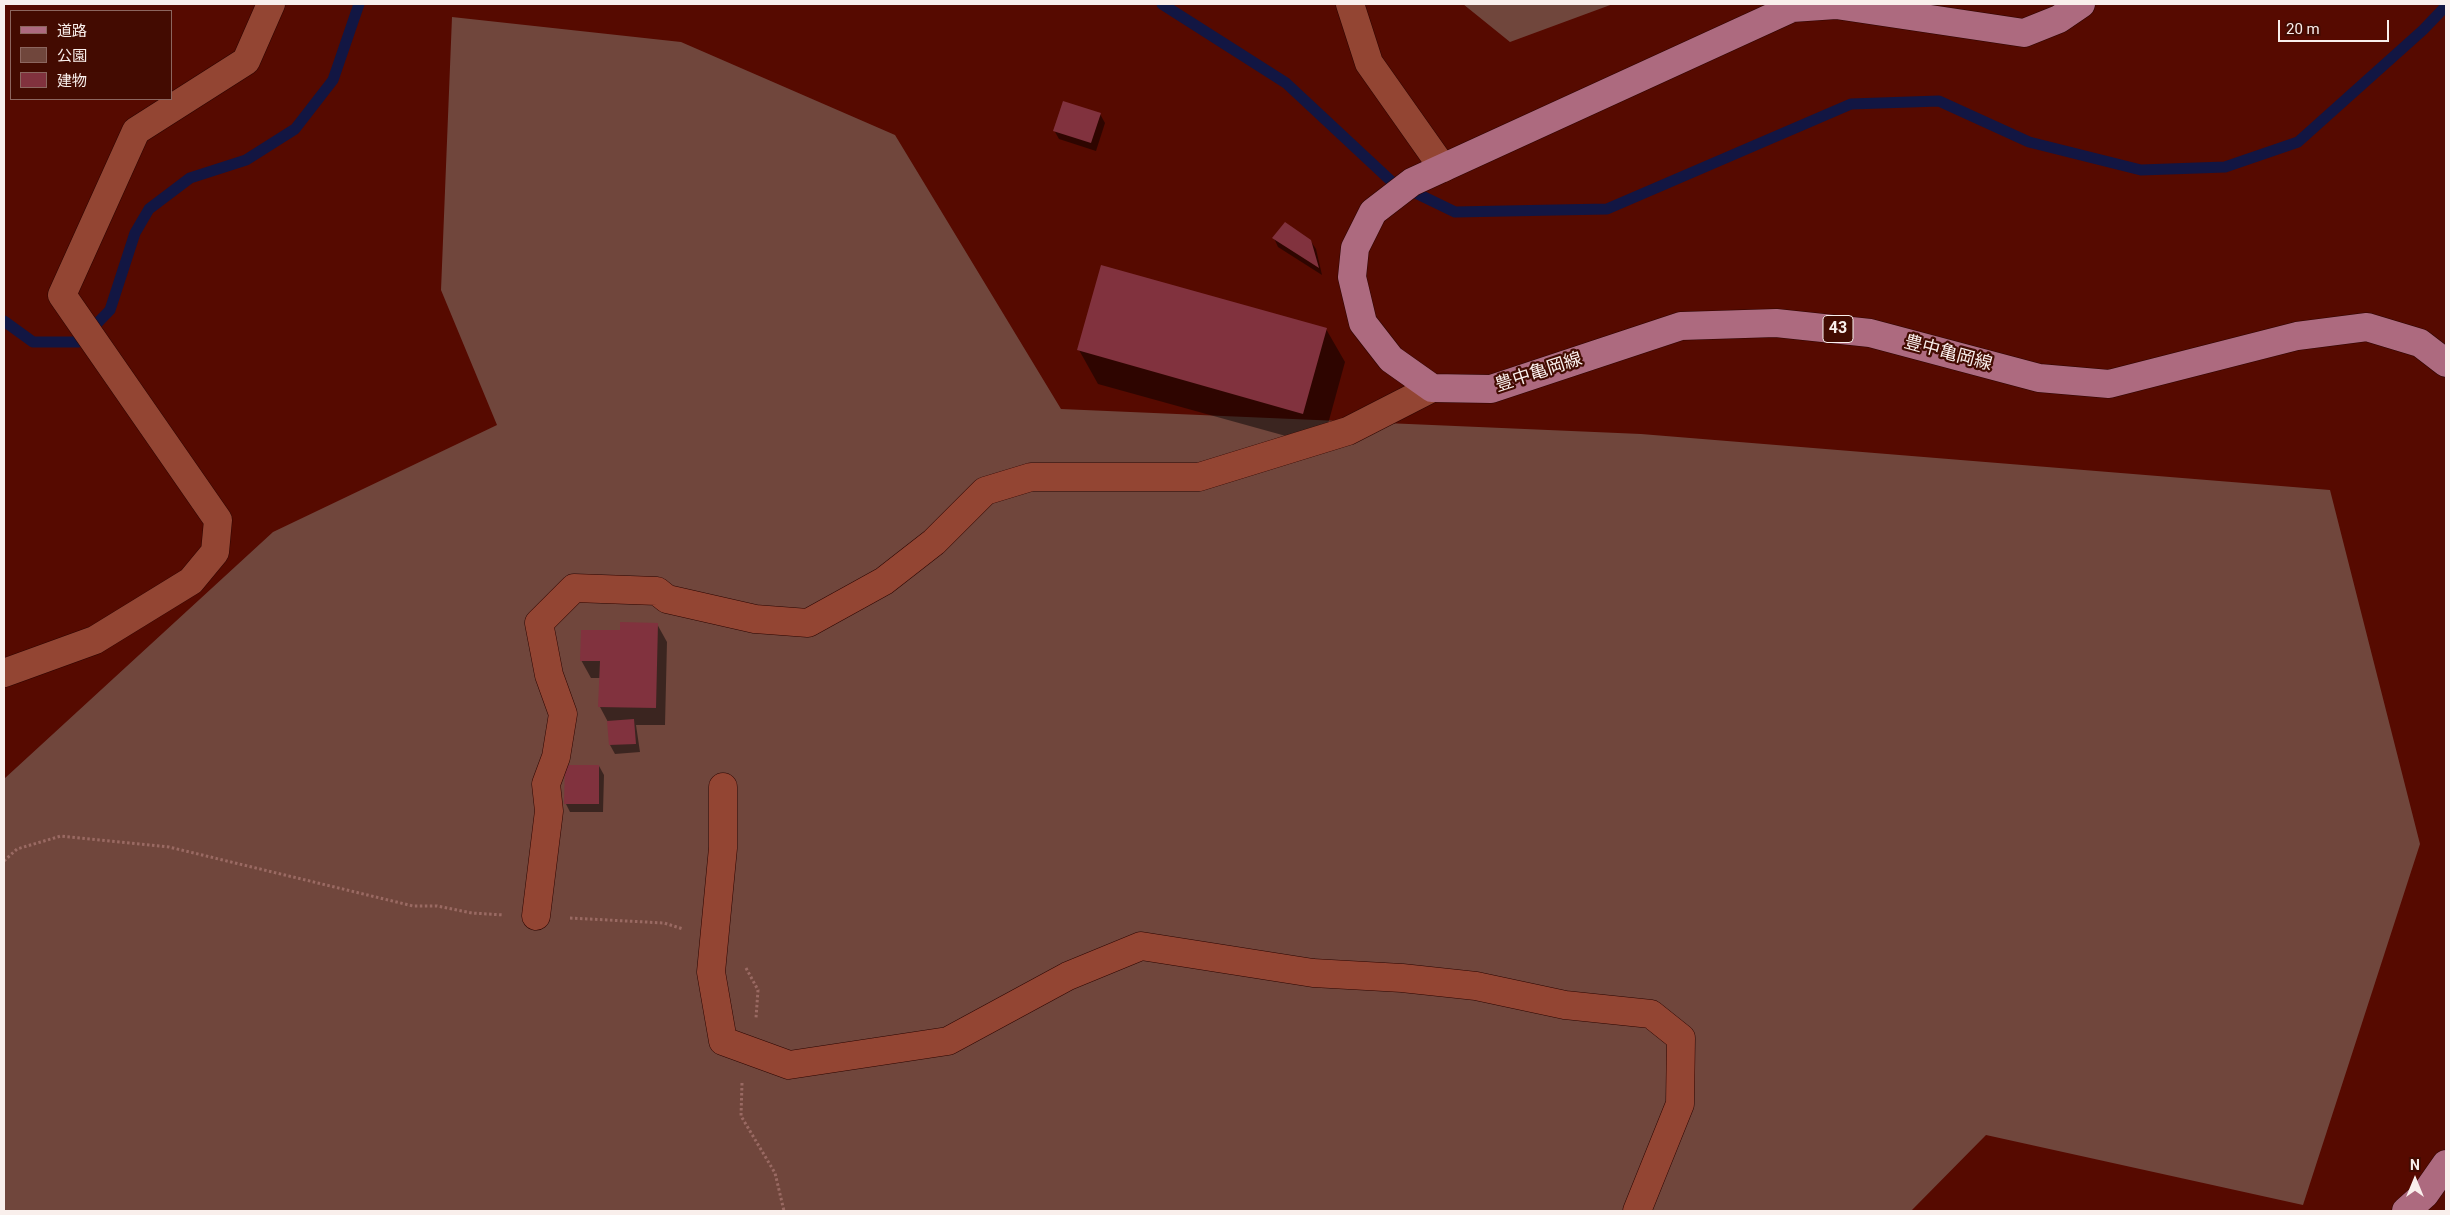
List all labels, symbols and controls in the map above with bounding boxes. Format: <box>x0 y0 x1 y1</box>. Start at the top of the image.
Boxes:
legend <box>10 10 172 100</box>
scale bar <box>2280 10 2391 42</box>
text: 20 m <box>2286 20 2320 38</box>
text: 道路 <box>57 22 87 40</box>
text: 公園 <box>57 47 87 65</box>
text: 建物 <box>57 72 87 90</box>
road number: 43 <box>1823 316 1853 342</box>
street label: 豊中亀岡線 <box>1902 332 1994 376</box>
street label: 豊中亀岡線 <box>1493 349 1585 397</box>
north arrow <box>2390 1155 2440 1205</box>
text: N <box>2410 1157 2420 1173</box>

